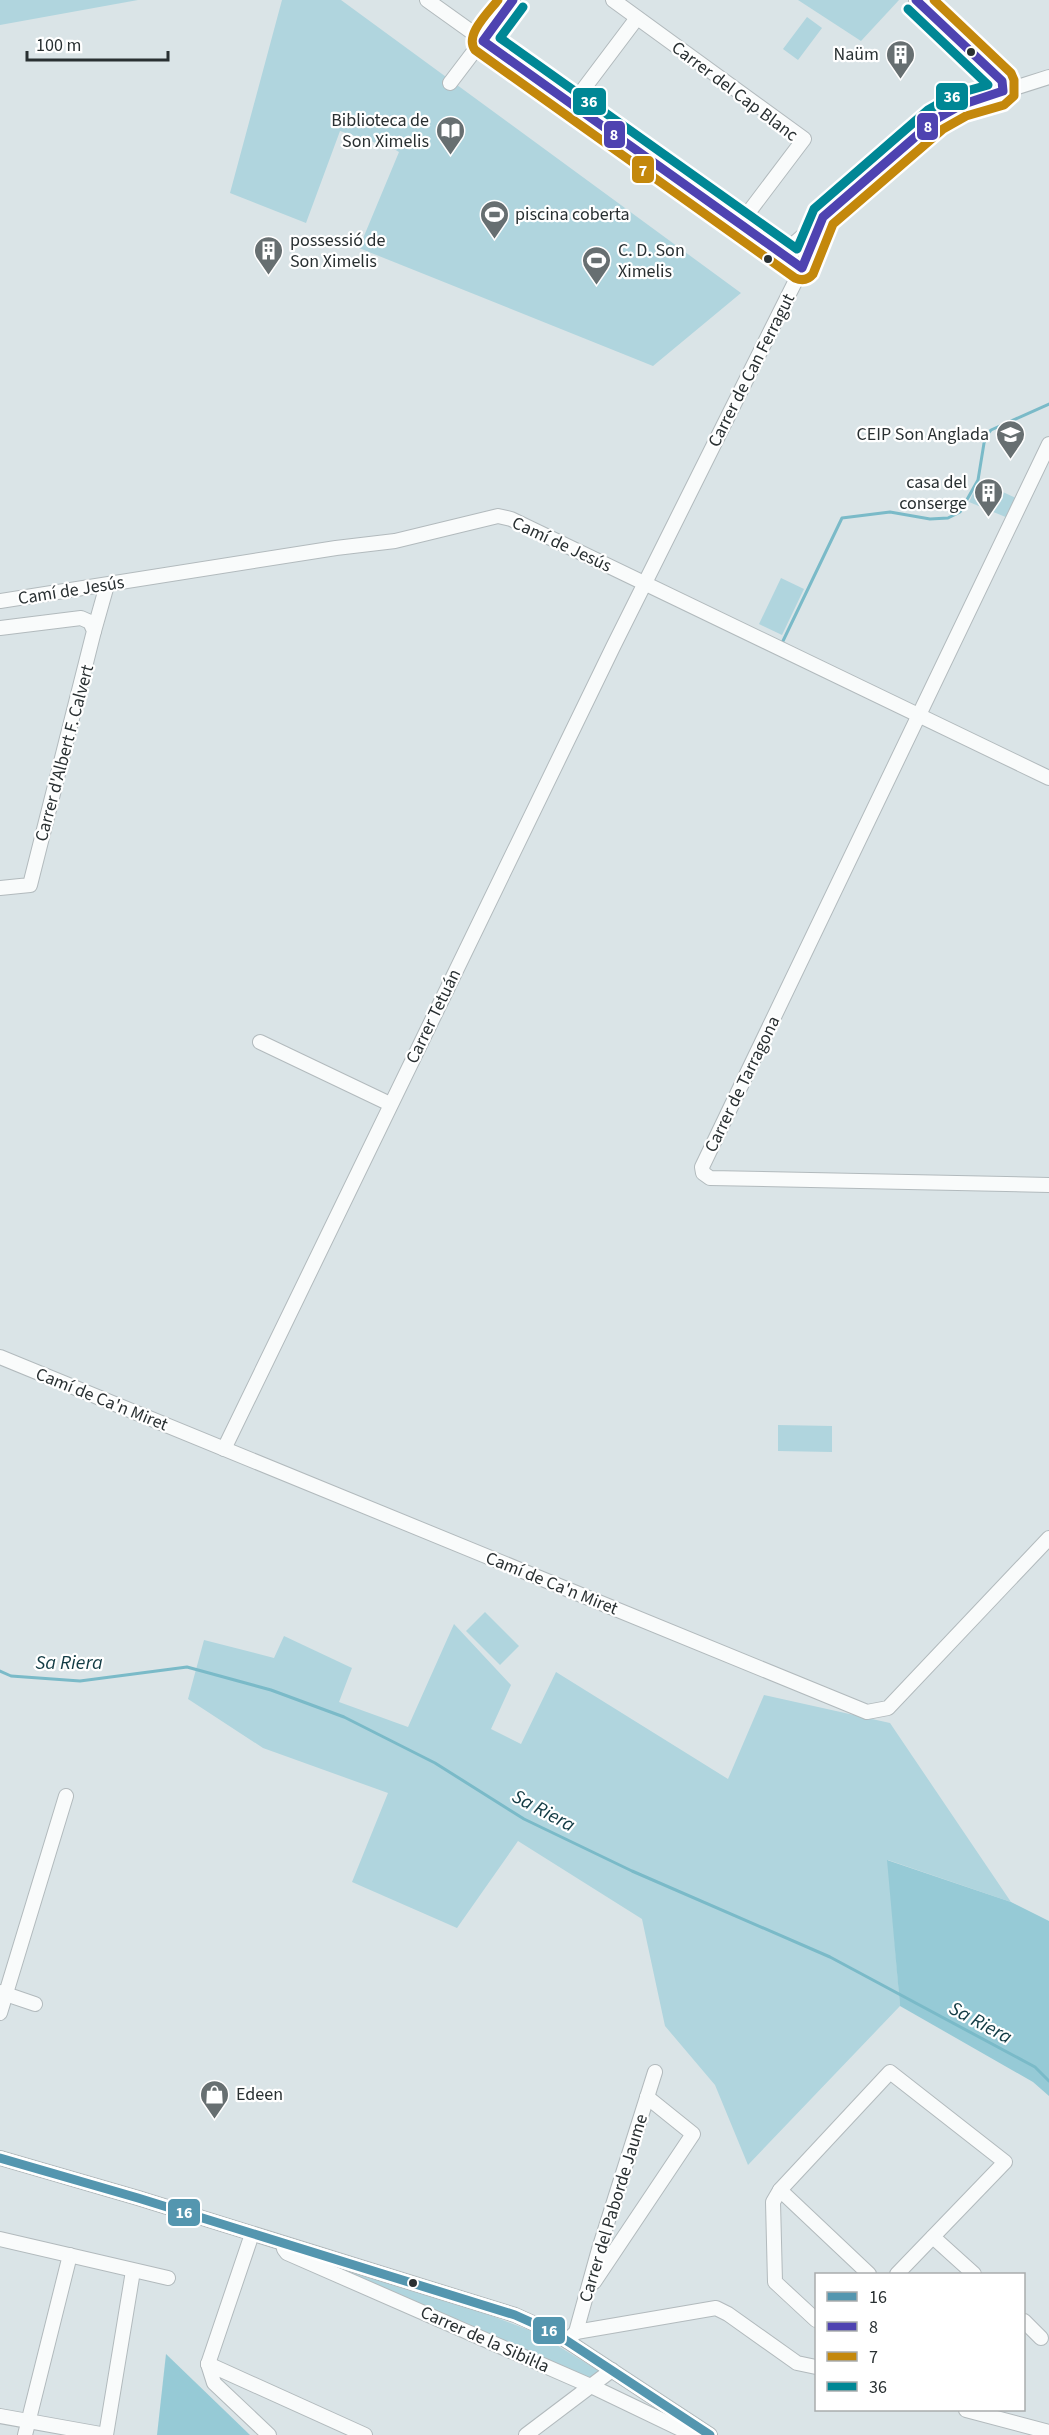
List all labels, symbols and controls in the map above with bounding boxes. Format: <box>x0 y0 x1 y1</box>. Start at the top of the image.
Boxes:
scale bar <box>27 24 168 62</box>
text: 100 m <box>36 33 81 58</box>
street label: Carrer del Cap Blanc <box>666 35 803 147</box>
building icon: Naüm <box>884 38 916 80</box>
place label: Naüm <box>834 42 879 67</box>
unlabelled marker <box>965 46 977 58</box>
line badge: 36 <box>935 82 969 111</box>
text: 36 <box>944 86 960 108</box>
line badge: 36 <box>572 87 607 116</box>
text: 36 <box>581 91 597 113</box>
place label: Biblioteca de Son Ximelis <box>331 108 429 154</box>
line badge: 8 <box>916 112 939 141</box>
library icon: Biblioteca de Son Ximelis <box>434 114 466 156</box>
text: 8 <box>924 116 932 138</box>
line badge: 8 <box>603 120 626 149</box>
text: 8 <box>610 124 618 146</box>
line badge: 7 <box>631 155 655 184</box>
text: 7 <box>639 160 647 182</box>
sports icon: piscina coberta <box>478 198 510 240</box>
place label: piscina coberta <box>515 202 630 227</box>
place label: possessió de Son Ximelis <box>290 228 386 274</box>
building icon: possessió de Son Ximelis <box>253 234 285 276</box>
place label: C. D. Son Ximelis <box>618 238 685 284</box>
sports icon: C. D. Son Ximelis <box>581 244 613 286</box>
unlabelled marker <box>762 253 774 265</box>
street label: Carrer de Can Ferragut <box>702 289 801 451</box>
school or university icon: CEIP Son Anglada <box>994 418 1026 460</box>
place label: CEIP Son Anglada <box>856 422 989 447</box>
place label: casa del conserge <box>899 470 967 516</box>
building icon: casa del conserge <box>972 476 1004 518</box>
street label: Camí de Jesús <box>508 510 616 578</box>
street label: Camí de Jesús <box>16 570 126 611</box>
street label: Carrer d'Albert F. Calvert <box>29 662 100 844</box>
street label: Carrer Tetuán <box>400 965 467 1068</box>
street label: Carrer de Tarragona <box>699 1012 786 1157</box>
street label: Camí de Ca'n Miret <box>32 1362 172 1437</box>
street label: Camí de Ca'n Miret <box>482 1546 622 1621</box>
water label: Sa Riera <box>35 1649 103 1677</box>
water label: Sa Riera <box>507 1783 580 1839</box>
water label: Sa Riera <box>944 1995 1017 2051</box>
shop icon: Edeen <box>199 2078 231 2120</box>
place label: Edeen <box>236 2082 283 2107</box>
street label: Carrer del Paborde Jaume <box>573 2111 654 2305</box>
line badge: 16 <box>167 2198 201 2227</box>
text: 16 <box>176 2202 192 2224</box>
legend <box>815 2273 1025 2411</box>
unlabelled marker <box>407 2277 419 2289</box>
text: 16 <box>869 2285 887 2310</box>
street label: Carrer de la Sibil·la <box>416 2300 553 2379</box>
text: 8 <box>869 2315 878 2340</box>
line badge: 16 <box>532 2316 566 2345</box>
text: 16 <box>541 2320 557 2342</box>
text: 7 <box>869 2345 878 2370</box>
text: 36 <box>869 2375 887 2400</box>

